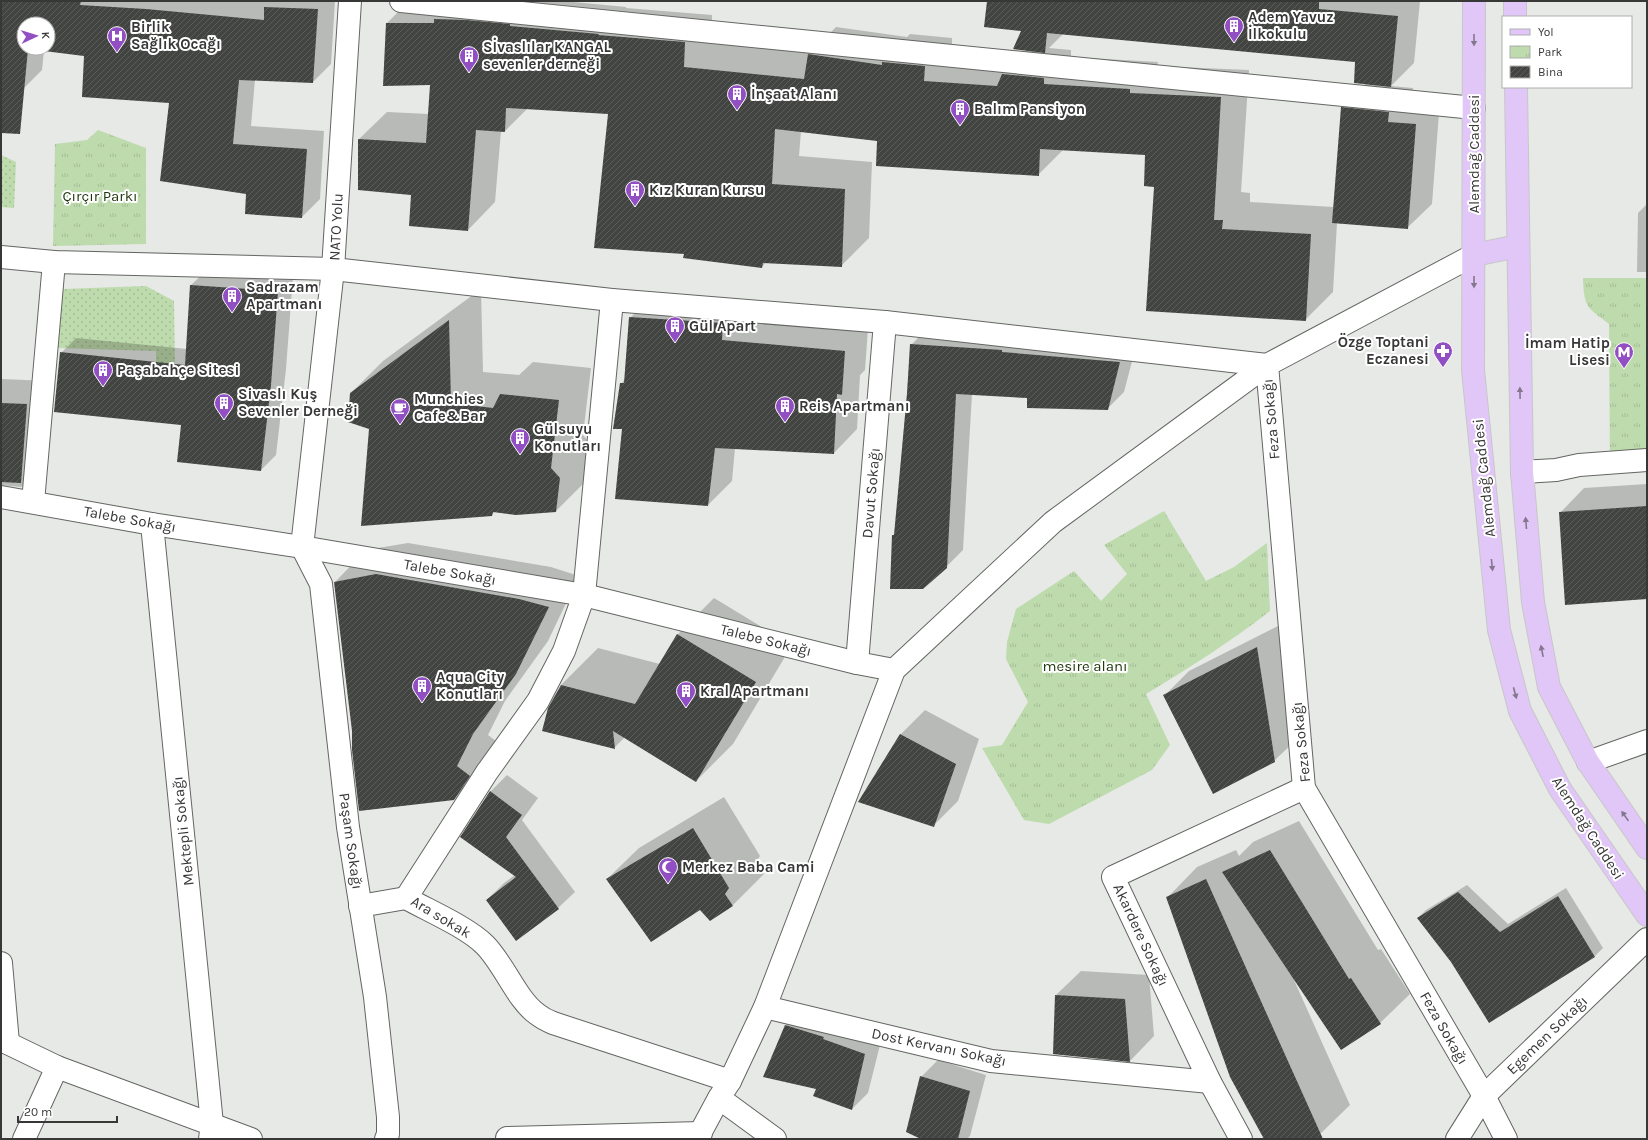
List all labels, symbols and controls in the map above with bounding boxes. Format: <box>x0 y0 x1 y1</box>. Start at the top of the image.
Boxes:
place label: Adem Yavuz İlkokulu <box>1248 8 1334 43</box>
building icon: Adem Yavuz İlkokulu <box>1223 15 1245 43</box>
north arrow <box>16 16 56 56</box>
legend <box>1502 16 1632 88</box>
place label: Birlik Sağlık Ocağı <box>131 18 221 53</box>
hospital icon: Birlik Sağlık Ocağı <box>106 25 128 53</box>
text: Yol <box>1538 25 1554 39</box>
text: K <box>39 31 52 40</box>
one-way arrow <box>1471 34 1477 47</box>
place label: Sİvaslılar KANGAL sevenler derneği <box>483 37 612 73</box>
building icon: Sİvaslılar KANGAL sevenler derneği <box>458 45 480 73</box>
text: Park <box>1538 45 1563 59</box>
text: Bina <box>1538 65 1563 79</box>
building icon: İnşaat Alanı <box>726 83 748 111</box>
place label: İnşaat Alanı <box>751 84 837 103</box>
street label: Alemdağ Caddesi <box>1465 94 1483 214</box>
building icon: Balım Pansiyon <box>949 98 971 126</box>
place label: Balım Pansiyon <box>974 100 1085 118</box>
building icon: Kız Kuran Kursu <box>624 179 646 207</box>
place label: Kız Kuran Kursu <box>649 181 764 199</box>
park label: Çırçır Parkı <box>62 187 138 205</box>
street label: NATO Yolu <box>325 193 347 261</box>
one-way arrow <box>1471 276 1477 289</box>
place label: Sadrazam Apartmanı <box>246 278 322 313</box>
building icon: Sadrazam Apartmanı <box>221 285 243 313</box>
building icon: Gül Apart <box>664 315 686 343</box>
place label: Gül Apart <box>689 317 756 335</box>
place label: Özge Toptani Eczanesi <box>1338 332 1429 368</box>
place label: İmam Hatip Lisesi <box>1525 333 1610 369</box>
pharmacy icon: Özge Toptani Eczanesi <box>1432 340 1454 368</box>
metro station icon: İmam Hatip Lisesi <box>1613 341 1635 369</box>
building icon: Paşabahçe Sitesi <box>92 359 114 387</box>
place label: Paşabahçe Sitesi <box>117 361 239 379</box>
street label: Feza Sokağı <box>1259 378 1283 460</box>
place label: Sivaslı Kuş Sevenler Derneği <box>238 385 358 420</box>
one-way arrow <box>1517 387 1524 399</box>
place label: Munchies Cafe&Bar <box>414 390 485 425</box>
building icon: Sivaslı Kuş Sevenler Derneği <box>213 392 235 420</box>
building icon: Reis Apartmanı <box>774 395 796 423</box>
cafe icon: Munchies Cafe&Bar <box>389 397 411 425</box>
place label: Reis Apartmanı <box>799 397 910 415</box>
street label: Alemdağ Caddesi <box>1469 418 1499 538</box>
place label: Gülsuyu Konutları <box>534 420 601 455</box>
building icon: Gülsuyu Konutları <box>509 427 531 455</box>
street label: Davut Sokağı <box>858 447 884 539</box>
street label: Talebe Sokağı <box>82 502 178 536</box>
one-way arrow <box>1523 517 1529 529</box>
street label: Talebe Sokağı <box>402 555 498 589</box>
one-way arrow <box>1489 559 1496 571</box>
street label: Talebe Sokağı <box>718 620 814 660</box>
one-way arrow <box>1539 645 1545 658</box>
park label: mesire alanı <box>1042 657 1128 675</box>
place label: Aqua City Konutları <box>436 668 505 703</box>
building icon: Aqua City Konutları <box>411 675 433 703</box>
building icon: Kral Apartmanı <box>675 680 697 708</box>
place label: Kral Apartmanı <box>700 682 809 700</box>
one-way arrow <box>1513 686 1519 699</box>
street label: Feza Sokağı <box>1288 701 1314 783</box>
street label: Alemdağ Caddesi <box>1548 773 1628 883</box>
street label: Mektepli Sokağı <box>168 775 198 887</box>
street label: Paşam Sokağı <box>335 792 367 890</box>
one-way arrow <box>1621 811 1629 821</box>
mosque icon: Merkez Baba Cami <box>657 856 679 884</box>
place label: Merkez Baba Cami <box>682 858 815 876</box>
street label: Akardere Sokağı <box>1109 881 1173 989</box>
street label: Ara sokak <box>408 892 474 942</box>
street label: Feza Sokağı <box>1416 988 1472 1068</box>
street label: Egemen Sokağı <box>1503 992 1591 1078</box>
street label: Dost Kervanı Sokağı <box>870 1024 1008 1070</box>
scale bar <box>18 1098 117 1124</box>
text: 20 m <box>24 1105 52 1119</box>

